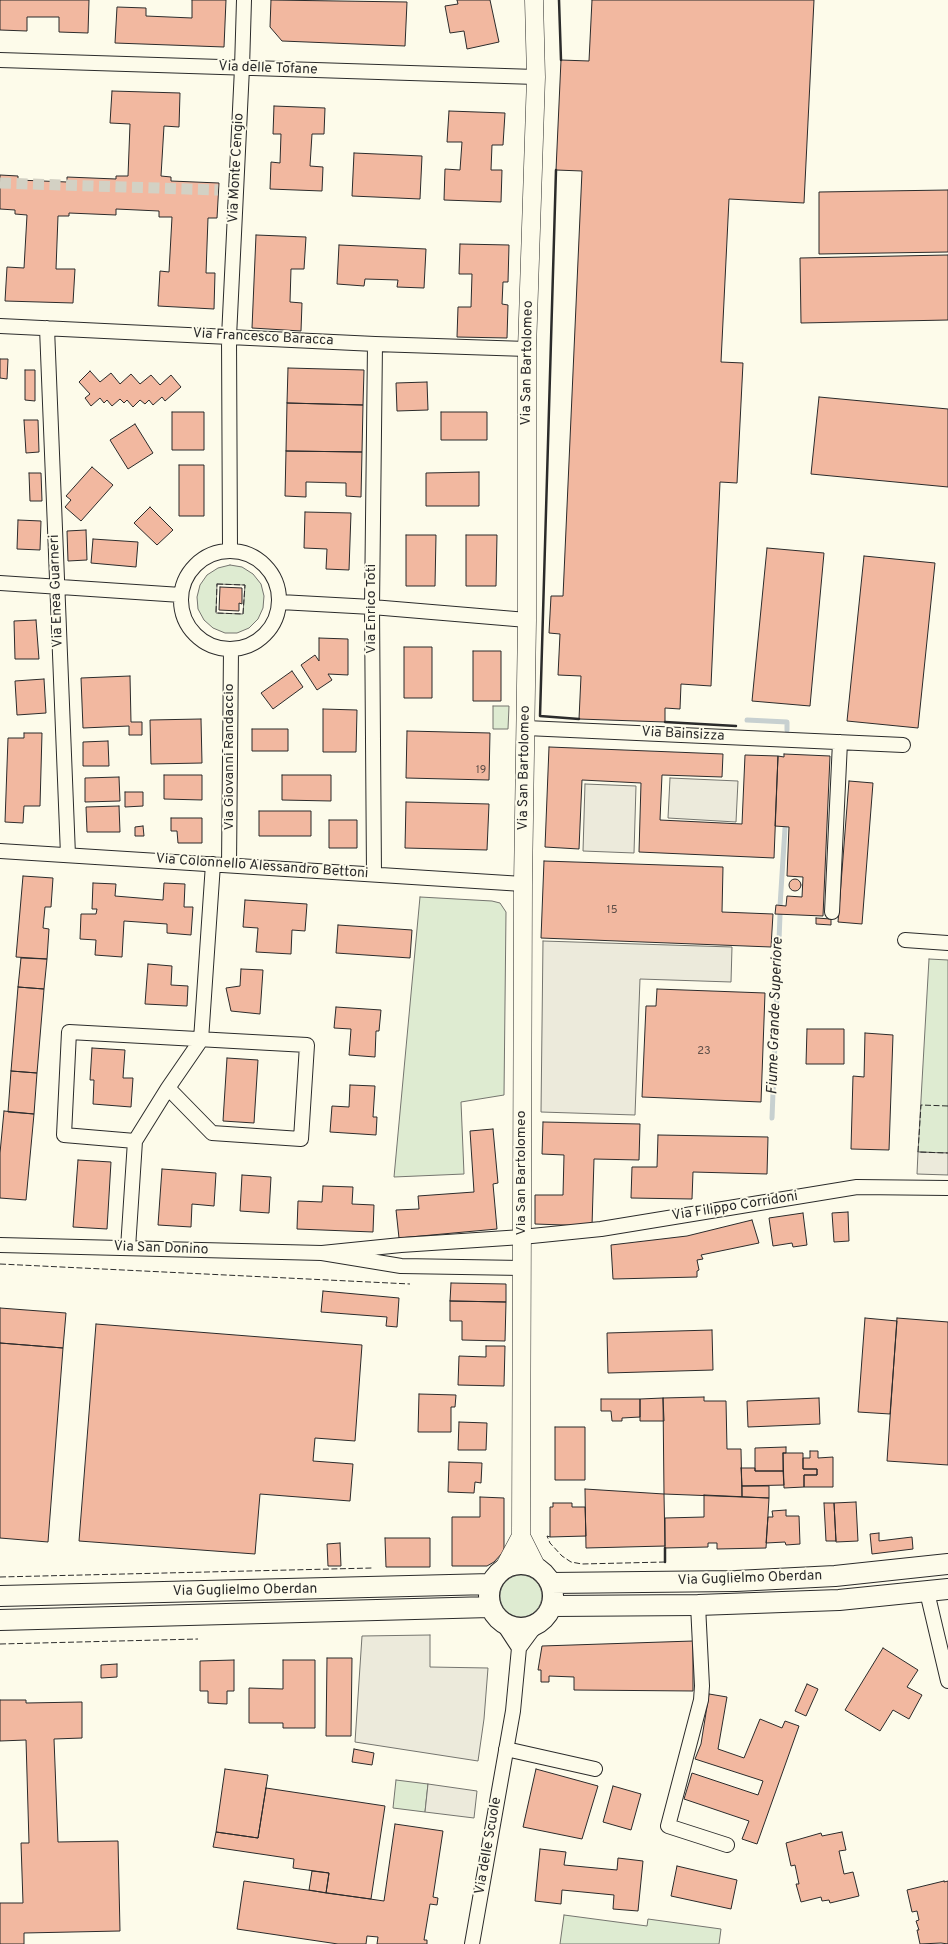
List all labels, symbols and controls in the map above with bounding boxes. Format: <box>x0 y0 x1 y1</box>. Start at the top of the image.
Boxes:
street label: Via delle Tofane <box>218 59 318 79</box>
street label: Via Monte Cengio <box>226 113 248 223</box>
street label: Via San Bartolomeo <box>519 300 537 426</box>
street label: Via Francesco Baracca <box>192 326 334 350</box>
street label: Via Enea Guarneri <box>47 534 67 648</box>
street label: Via Enrico Toti <box>364 564 380 654</box>
street label: Via Giovanni Randaccio <box>222 683 238 831</box>
street label: Via San Bartolomeo <box>516 705 534 831</box>
street label: Via Bainsizza <box>641 724 725 746</box>
house number: 19 <box>476 764 486 778</box>
street label: Via Colonnello Alessandro Bettoni <box>155 851 369 883</box>
house number: 15 <box>607 904 617 918</box>
water label: Fiume Grande Superiore <box>764 937 788 1095</box>
house number: 23 <box>697 1045 711 1059</box>
street label: Via San Bartolomeo <box>514 1111 530 1235</box>
street label: Via Filippo Corridoni <box>671 1189 799 1225</box>
street label: Via San Donino <box>113 1239 209 1259</box>
street label: Via Guglielmo Oberdan <box>677 1568 823 1590</box>
street label: Via Guglielmo Oberdan <box>173 1581 317 1601</box>
street label: Via delle Scuole <box>472 1796 506 1896</box>

